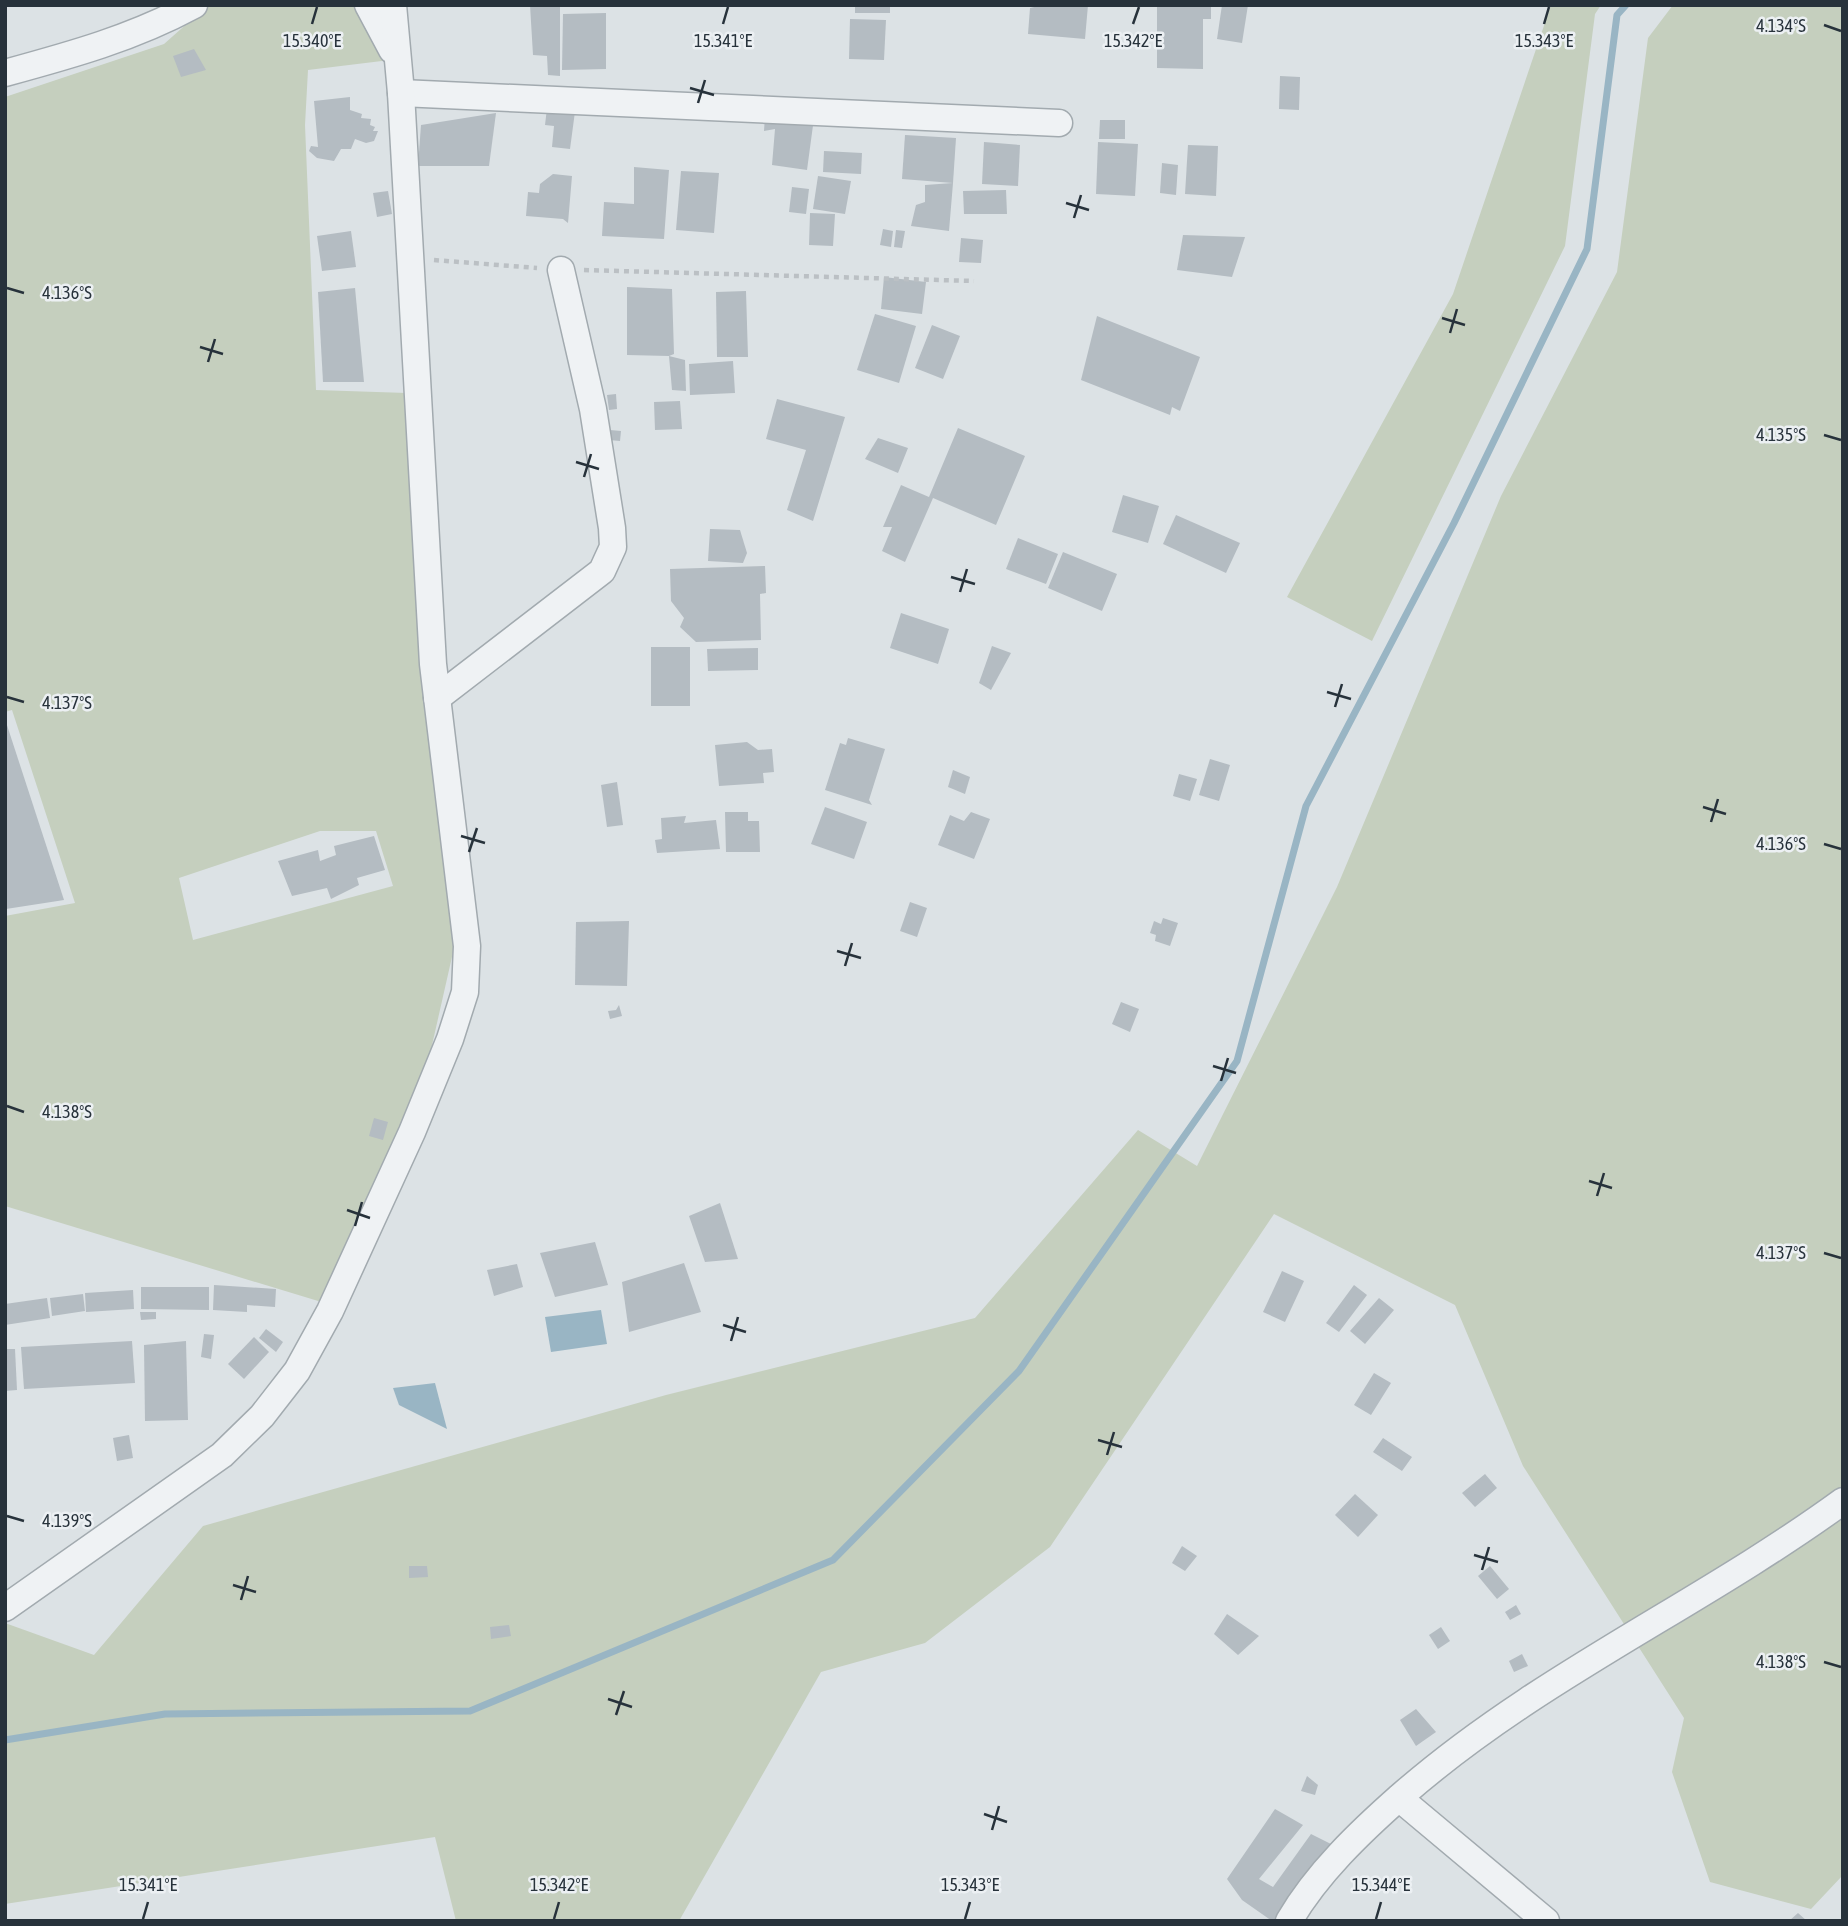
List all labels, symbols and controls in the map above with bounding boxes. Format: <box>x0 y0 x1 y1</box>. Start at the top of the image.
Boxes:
text: 4.134°S <box>1756 15 1806 36</box>
text: 15.340°E <box>283 30 341 51</box>
text: 15.341°E <box>694 30 752 51</box>
text: 15.342°E <box>1104 30 1162 51</box>
text: 15.343°E <box>1515 30 1573 51</box>
text: 4.136°S <box>42 282 92 303</box>
text: 4.135°S <box>1756 424 1806 445</box>
text: 4.137°S <box>42 692 92 713</box>
text: 4.136°S <box>1756 833 1806 854</box>
text: 4.138°S <box>42 1101 92 1122</box>
text: 4.137°S <box>1756 1242 1806 1263</box>
text: 4.139°S <box>42 1510 92 1531</box>
text: 4.138°S <box>1756 1651 1806 1672</box>
text: 15.341°E <box>119 1874 177 1895</box>
text: 15.342°E <box>530 1874 588 1895</box>
text: 15.343°E <box>941 1874 999 1895</box>
text: 15.344°E <box>1352 1874 1410 1895</box>

